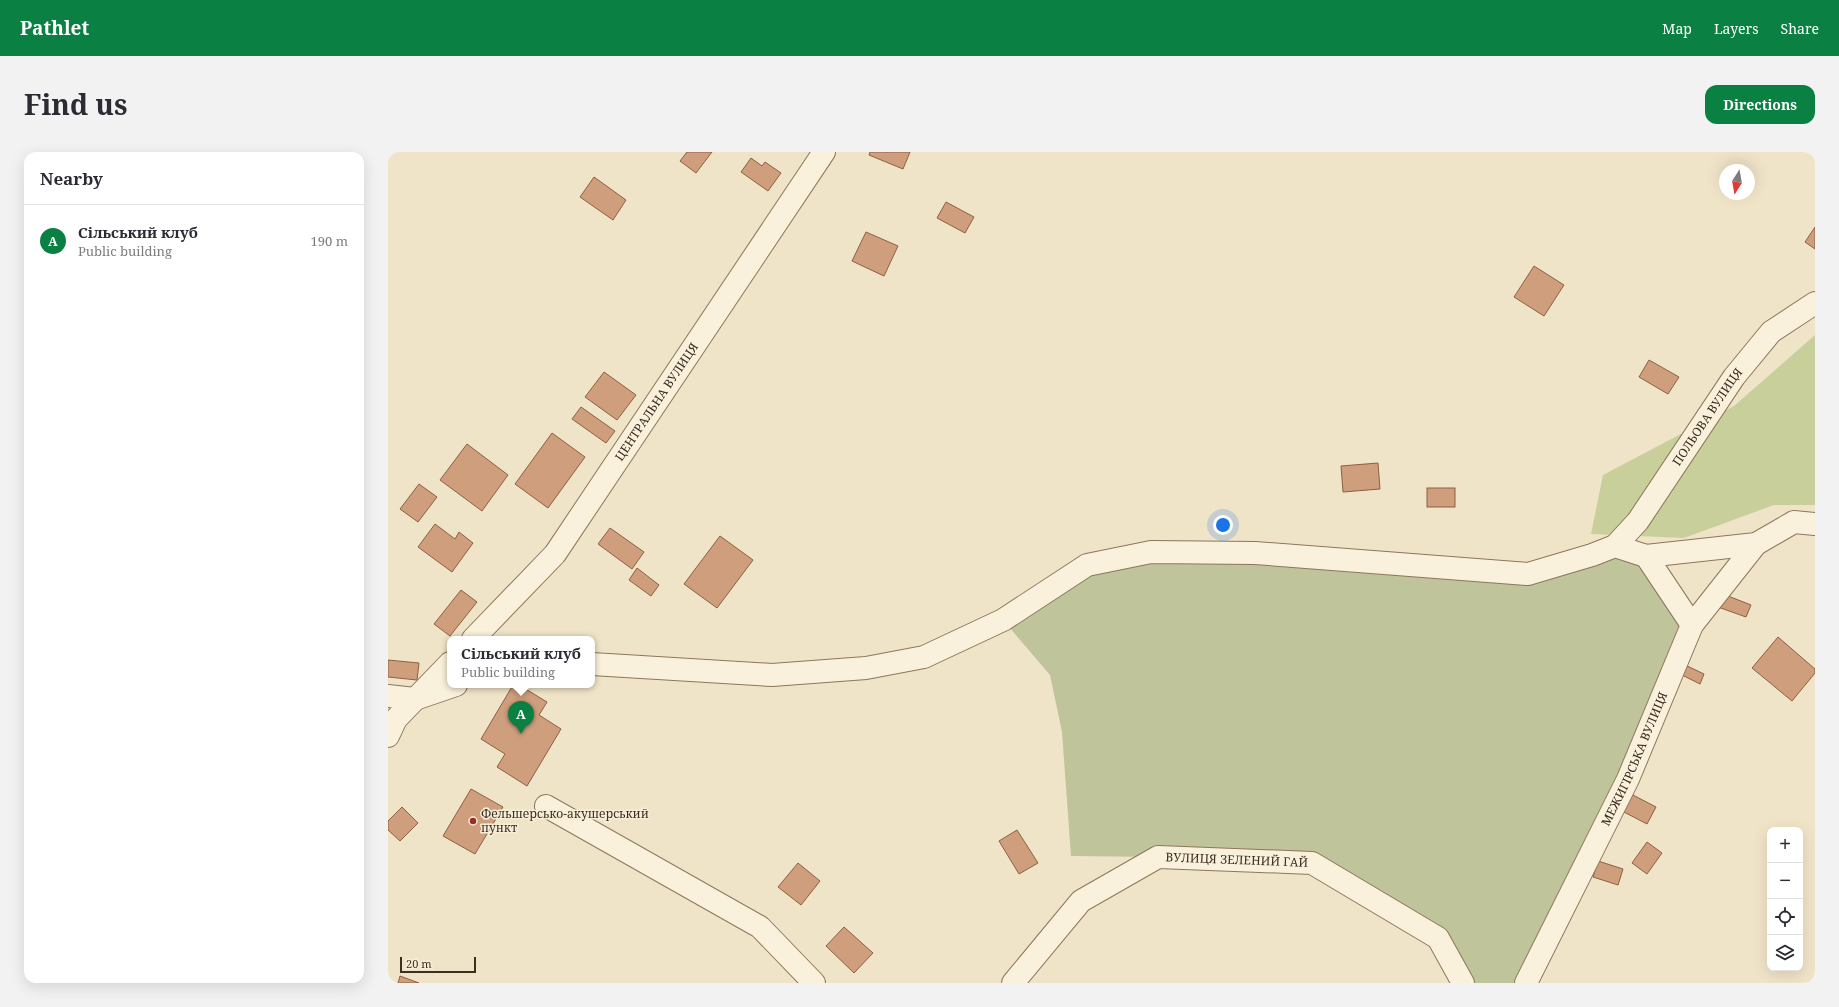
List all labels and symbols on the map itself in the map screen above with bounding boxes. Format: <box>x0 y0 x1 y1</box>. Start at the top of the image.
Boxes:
north arrow <box>1719 164 1755 200</box>
street label: ЦЕНТРАЛЬНА ВУЛИЦЯ <box>611 339 702 464</box>
street label: ПОЛЬОВА ВУЛИЦЯ <box>1668 364 1746 469</box>
your location <box>1213 515 1233 535</box>
street label: МЕЖИГІРСЬКА ВУЛИЦЯ <box>1597 689 1671 829</box>
pin: A <box>508 701 534 734</box>
place label: Фельшерсько-акушерський пункт <box>481 805 649 836</box>
marker: Фельшерсько-акушерський пункт <box>468 816 478 826</box>
street label: ВУЛИЦЯ ЗЕЛЕНИЙ ГАЙ <box>1165 848 1309 871</box>
scale bar <box>400 955 476 974</box>

